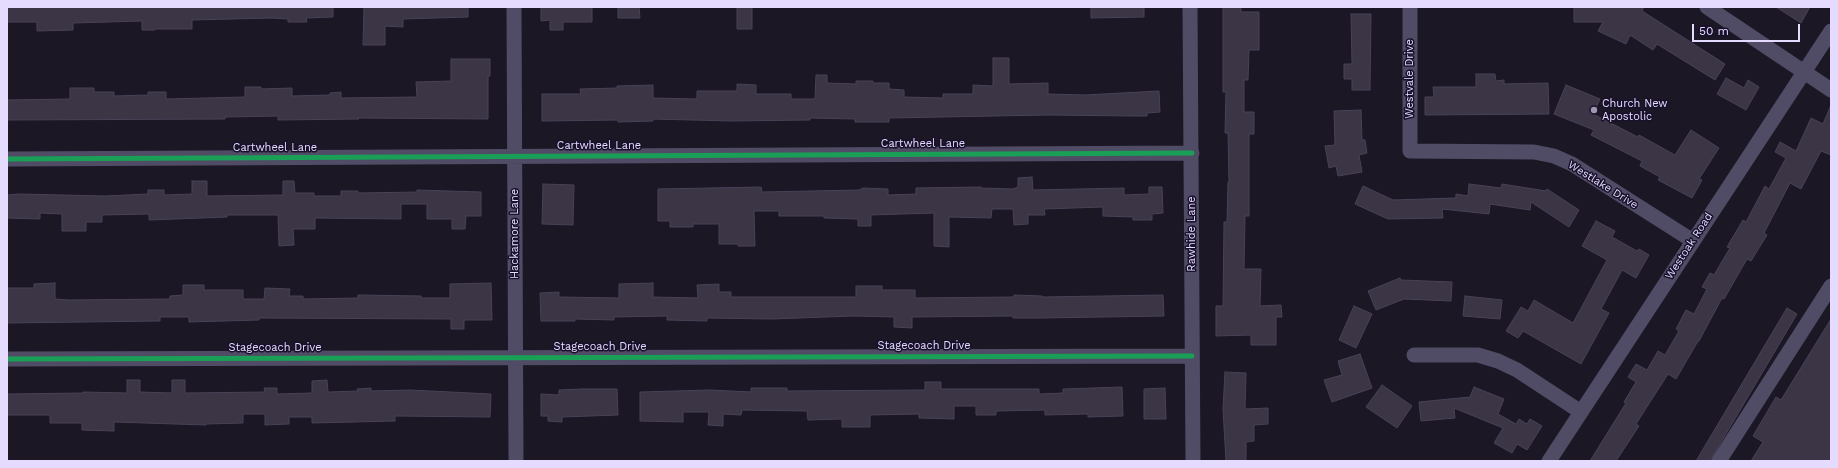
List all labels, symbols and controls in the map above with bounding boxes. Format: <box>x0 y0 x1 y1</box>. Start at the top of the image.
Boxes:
scale bar <box>1694 16 1802 42</box>
text: 50 m <box>1699 24 1729 38</box>
street label: Westvale Drive <box>1403 39 1417 119</box>
place label: Church New Apostolic <box>1602 97 1668 123</box>
marker: Church New Apostolic <box>1589 105 1599 115</box>
street label: Cartwheel Lane <box>881 137 965 151</box>
street label: Cartwheel Lane <box>557 139 641 153</box>
street label: Cartwheel Lane <box>233 141 317 155</box>
street label: Westlake Drive <box>1566 158 1640 212</box>
street label: Hackamore Lane <box>508 189 522 279</box>
street label: Rawhide Lane <box>1185 196 1199 272</box>
street label: Westoak Road <box>1663 210 1715 282</box>
street label: Stagecoach Drive <box>877 339 971 353</box>
street label: Stagecoach Drive <box>553 340 647 354</box>
street label: Stagecoach Drive <box>228 341 322 355</box>

